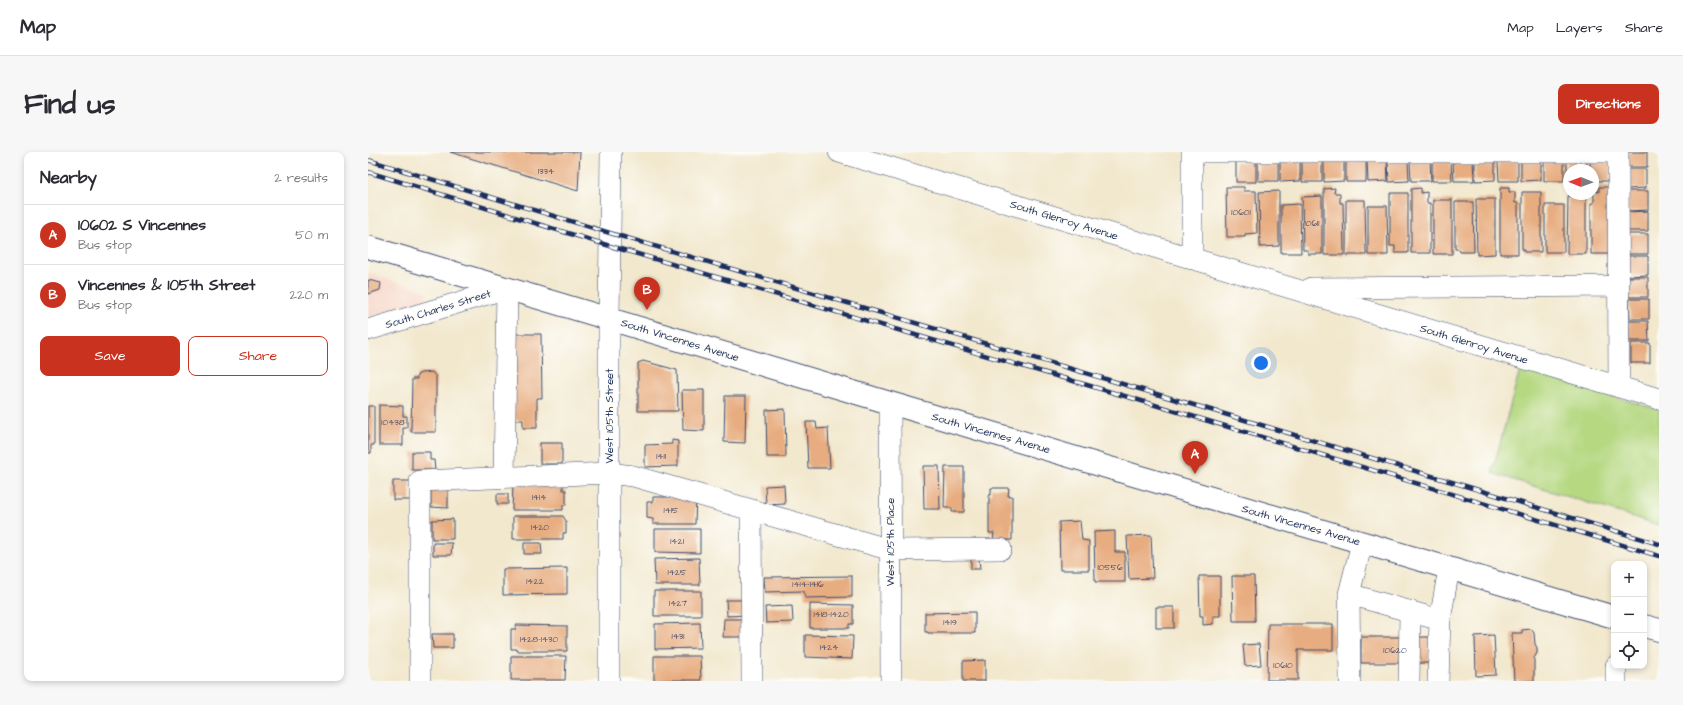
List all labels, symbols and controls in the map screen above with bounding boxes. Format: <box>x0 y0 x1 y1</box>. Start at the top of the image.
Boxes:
text: Map <box>20 14 56 41</box>
text: Map <box>1507 18 1534 38</box>
text: Layers <box>1556 18 1603 38</box>
text: Share <box>1625 18 1663 38</box>
button: Directions <box>1558 84 1659 124</box>
text: Find us <box>24 85 115 124</box>
north arrow <box>1563 164 1599 200</box>
house number: 1334 <box>538 165 554 178</box>
text: Nearby <box>40 166 97 190</box>
text: 2 results <box>274 169 328 187</box>
street label: South Glenroy Avenue <box>1008 196 1120 245</box>
house number: 10601 <box>1231 206 1251 219</box>
text: 10602 S Vincennes <box>78 215 206 236</box>
house number: 10611 <box>1305 217 1319 230</box>
text: A <box>49 226 57 244</box>
text: 50 m <box>295 226 328 244</box>
text: Bus stop <box>78 236 132 254</box>
text: Vincennes & 105th Street <box>78 275 255 296</box>
pin: B <box>634 277 660 310</box>
text: B <box>48 286 58 304</box>
text: 220 m <box>290 286 328 304</box>
street label: South Charles Street <box>383 286 493 332</box>
text: Bus stop <box>78 296 132 314</box>
street label: South Vincennes Avenue <box>619 315 741 365</box>
street label: South Glenroy Avenue <box>1418 320 1530 369</box>
button: Save <box>40 336 180 376</box>
button: Share <box>188 336 328 376</box>
your location <box>1251 353 1271 373</box>
street label: West 105th Street <box>602 368 617 464</box>
street label: South Vincennes Avenue <box>930 409 1052 457</box>
house number: 10438 <box>381 416 405 429</box>
pin: A <box>1182 441 1208 474</box>
house number: 1411 <box>656 450 666 463</box>
house number: 1414 <box>532 491 546 504</box>
street label: West 105th Place <box>883 498 898 586</box>
street label: South Vincennes Avenue <box>1240 501 1362 549</box>
house number: 1415 <box>664 504 679 517</box>
house number: 1420 <box>531 521 549 534</box>
house number: 1421 <box>670 535 684 548</box>
house number: 10556 <box>1097 561 1123 574</box>
map controls <box>1611 561 1647 669</box>
button: + <box>1611 561 1647 597</box>
house number: 1425 <box>668 566 687 579</box>
house number: 1422 <box>526 575 545 588</box>
house number: 1414-1416 <box>792 578 824 591</box>
house number: 1427 <box>669 597 687 610</box>
button: − <box>1611 597 1647 633</box>
house number: 1418-1420 <box>813 608 849 621</box>
house number: 1419 <box>943 616 957 629</box>
house number: 1431 <box>671 630 685 643</box>
house number: 1428-1430 <box>520 633 559 646</box>
button: locate <box>1611 633 1647 669</box>
house number: 1424 <box>820 641 838 654</box>
house number: 10620 <box>1383 644 1407 657</box>
house number: 10610 <box>1273 659 1293 672</box>

